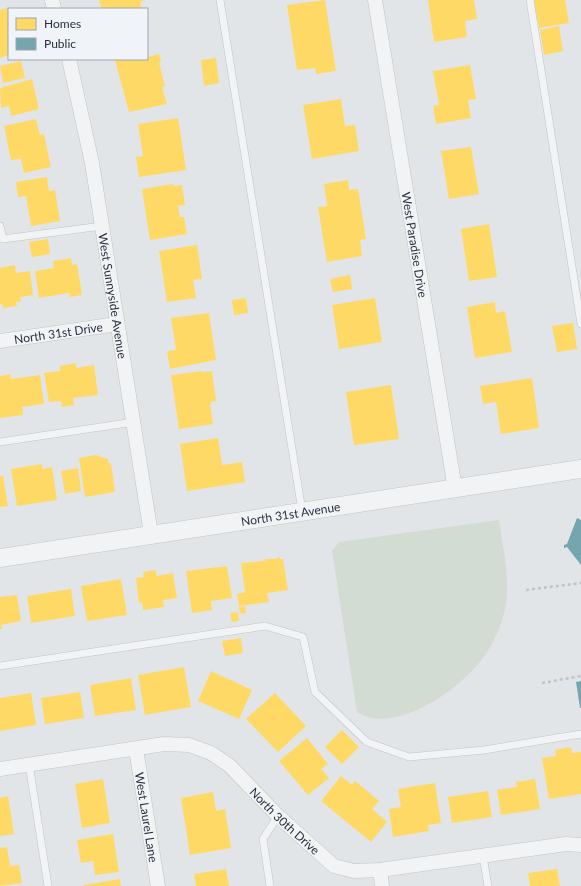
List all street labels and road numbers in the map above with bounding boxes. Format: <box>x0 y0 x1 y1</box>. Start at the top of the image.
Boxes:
street label: West Paradise Drive <box>399 191 431 299</box>
street label: West Sunnyside Avenue <box>96 232 130 360</box>
street label: North 31st Drive <box>13 319 104 346</box>
street label: North 31st Avenue <box>240 498 341 528</box>
street label: West Laurel Lane <box>132 771 162 863</box>
street label: North 30th Drive <box>247 784 323 857</box>

